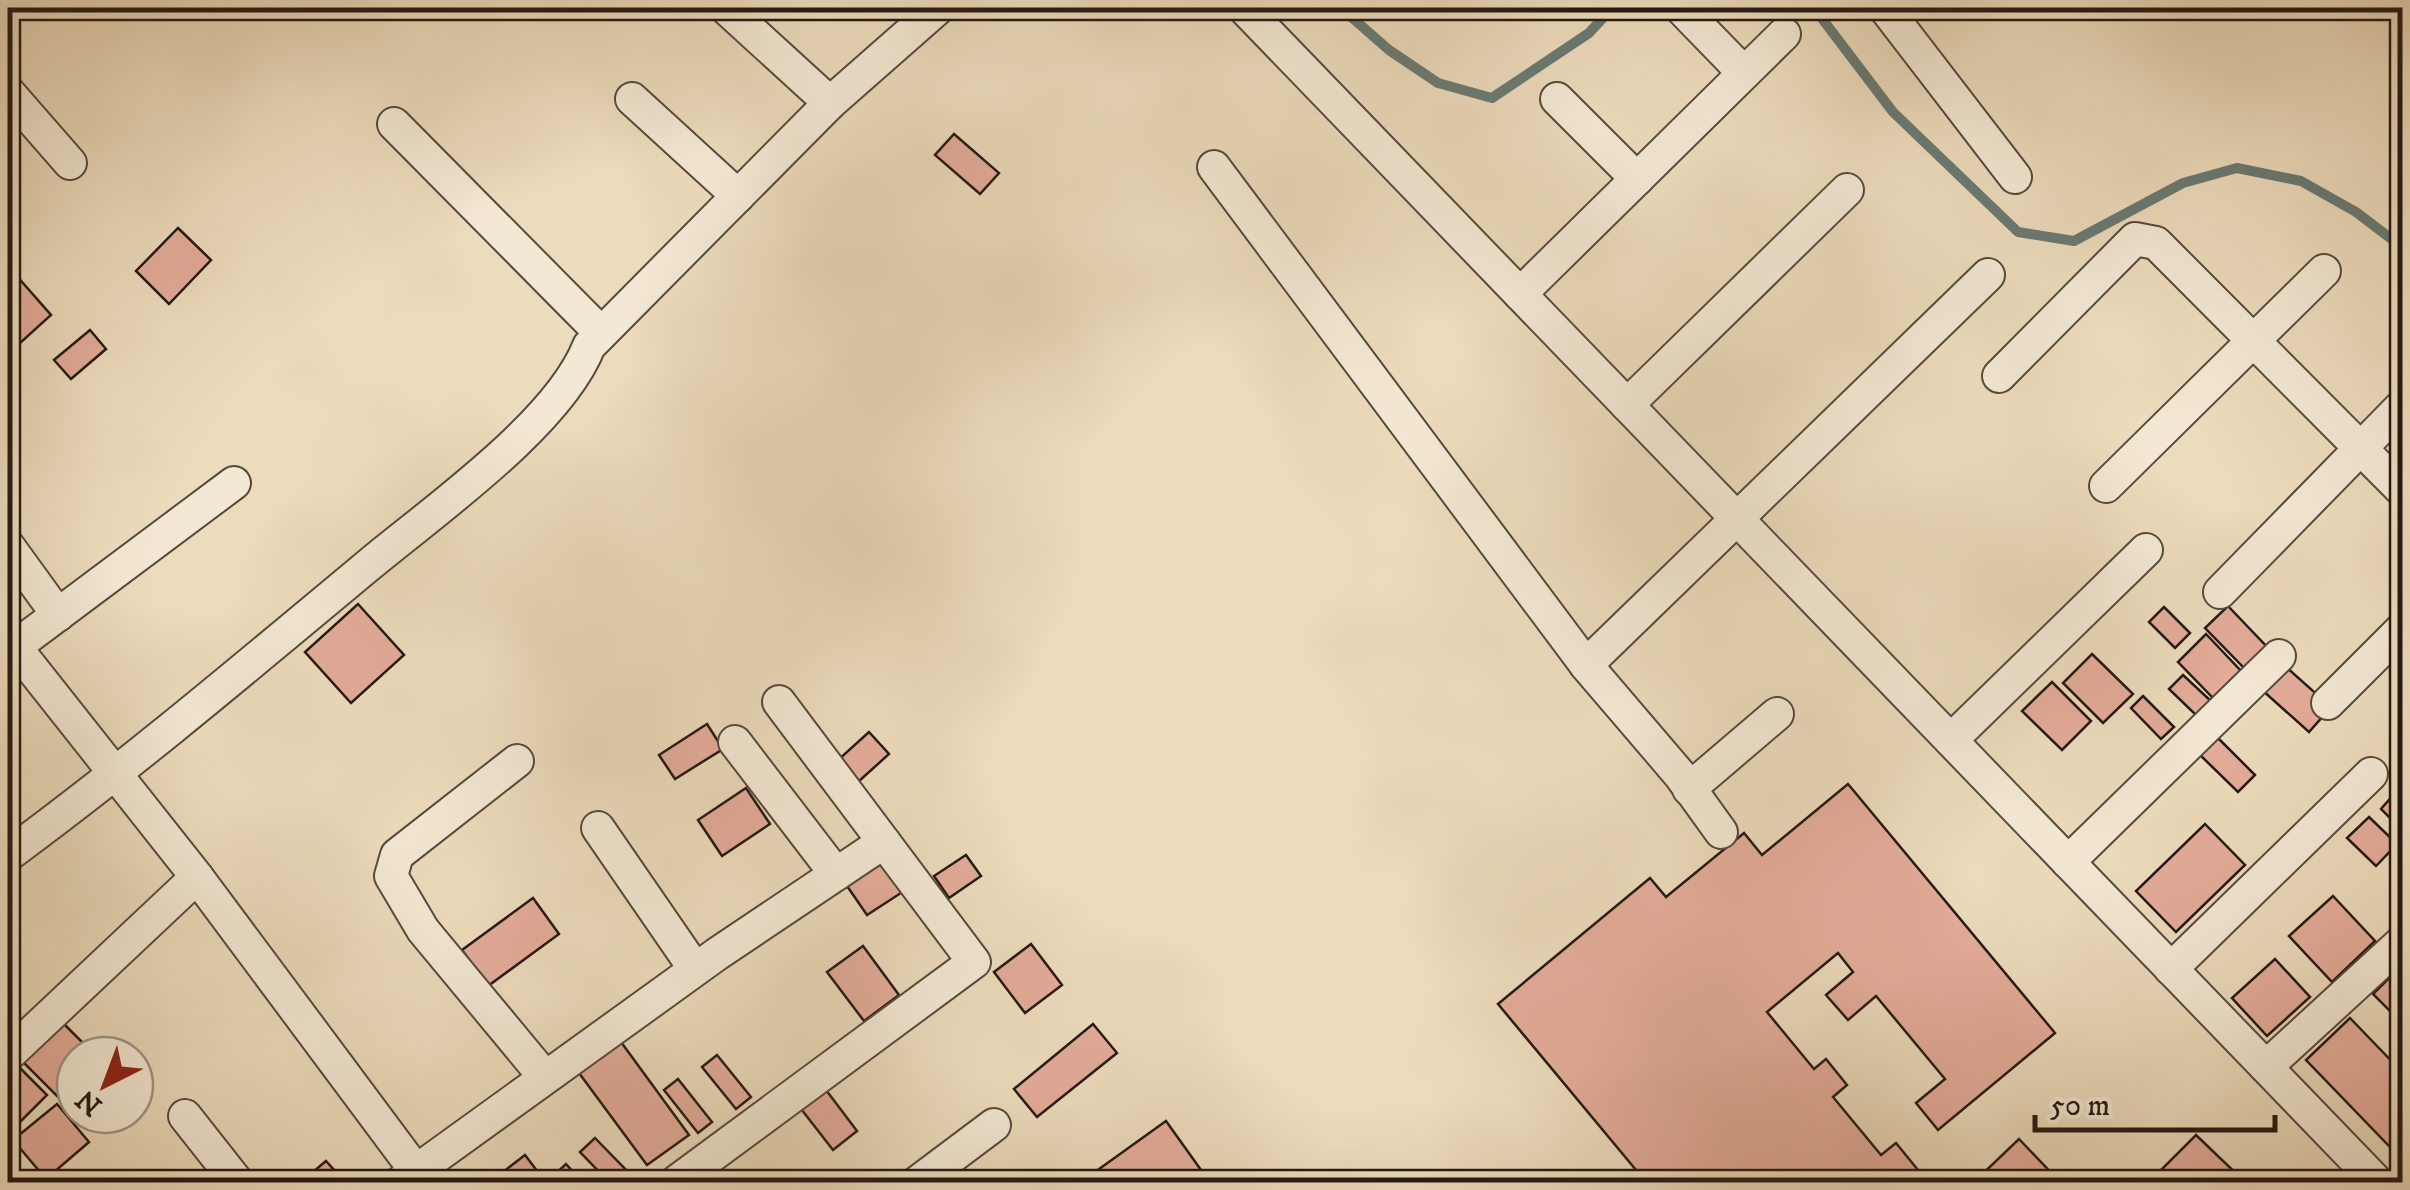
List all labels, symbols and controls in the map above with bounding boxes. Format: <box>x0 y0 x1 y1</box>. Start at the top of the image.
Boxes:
north arrow <box>55 1035 155 1135</box>
scale bar <box>2035 1070 2275 1132</box>
text: N <box>69 1082 110 1123</box>
text: 50 m <box>2050 1088 2110 1125</box>

